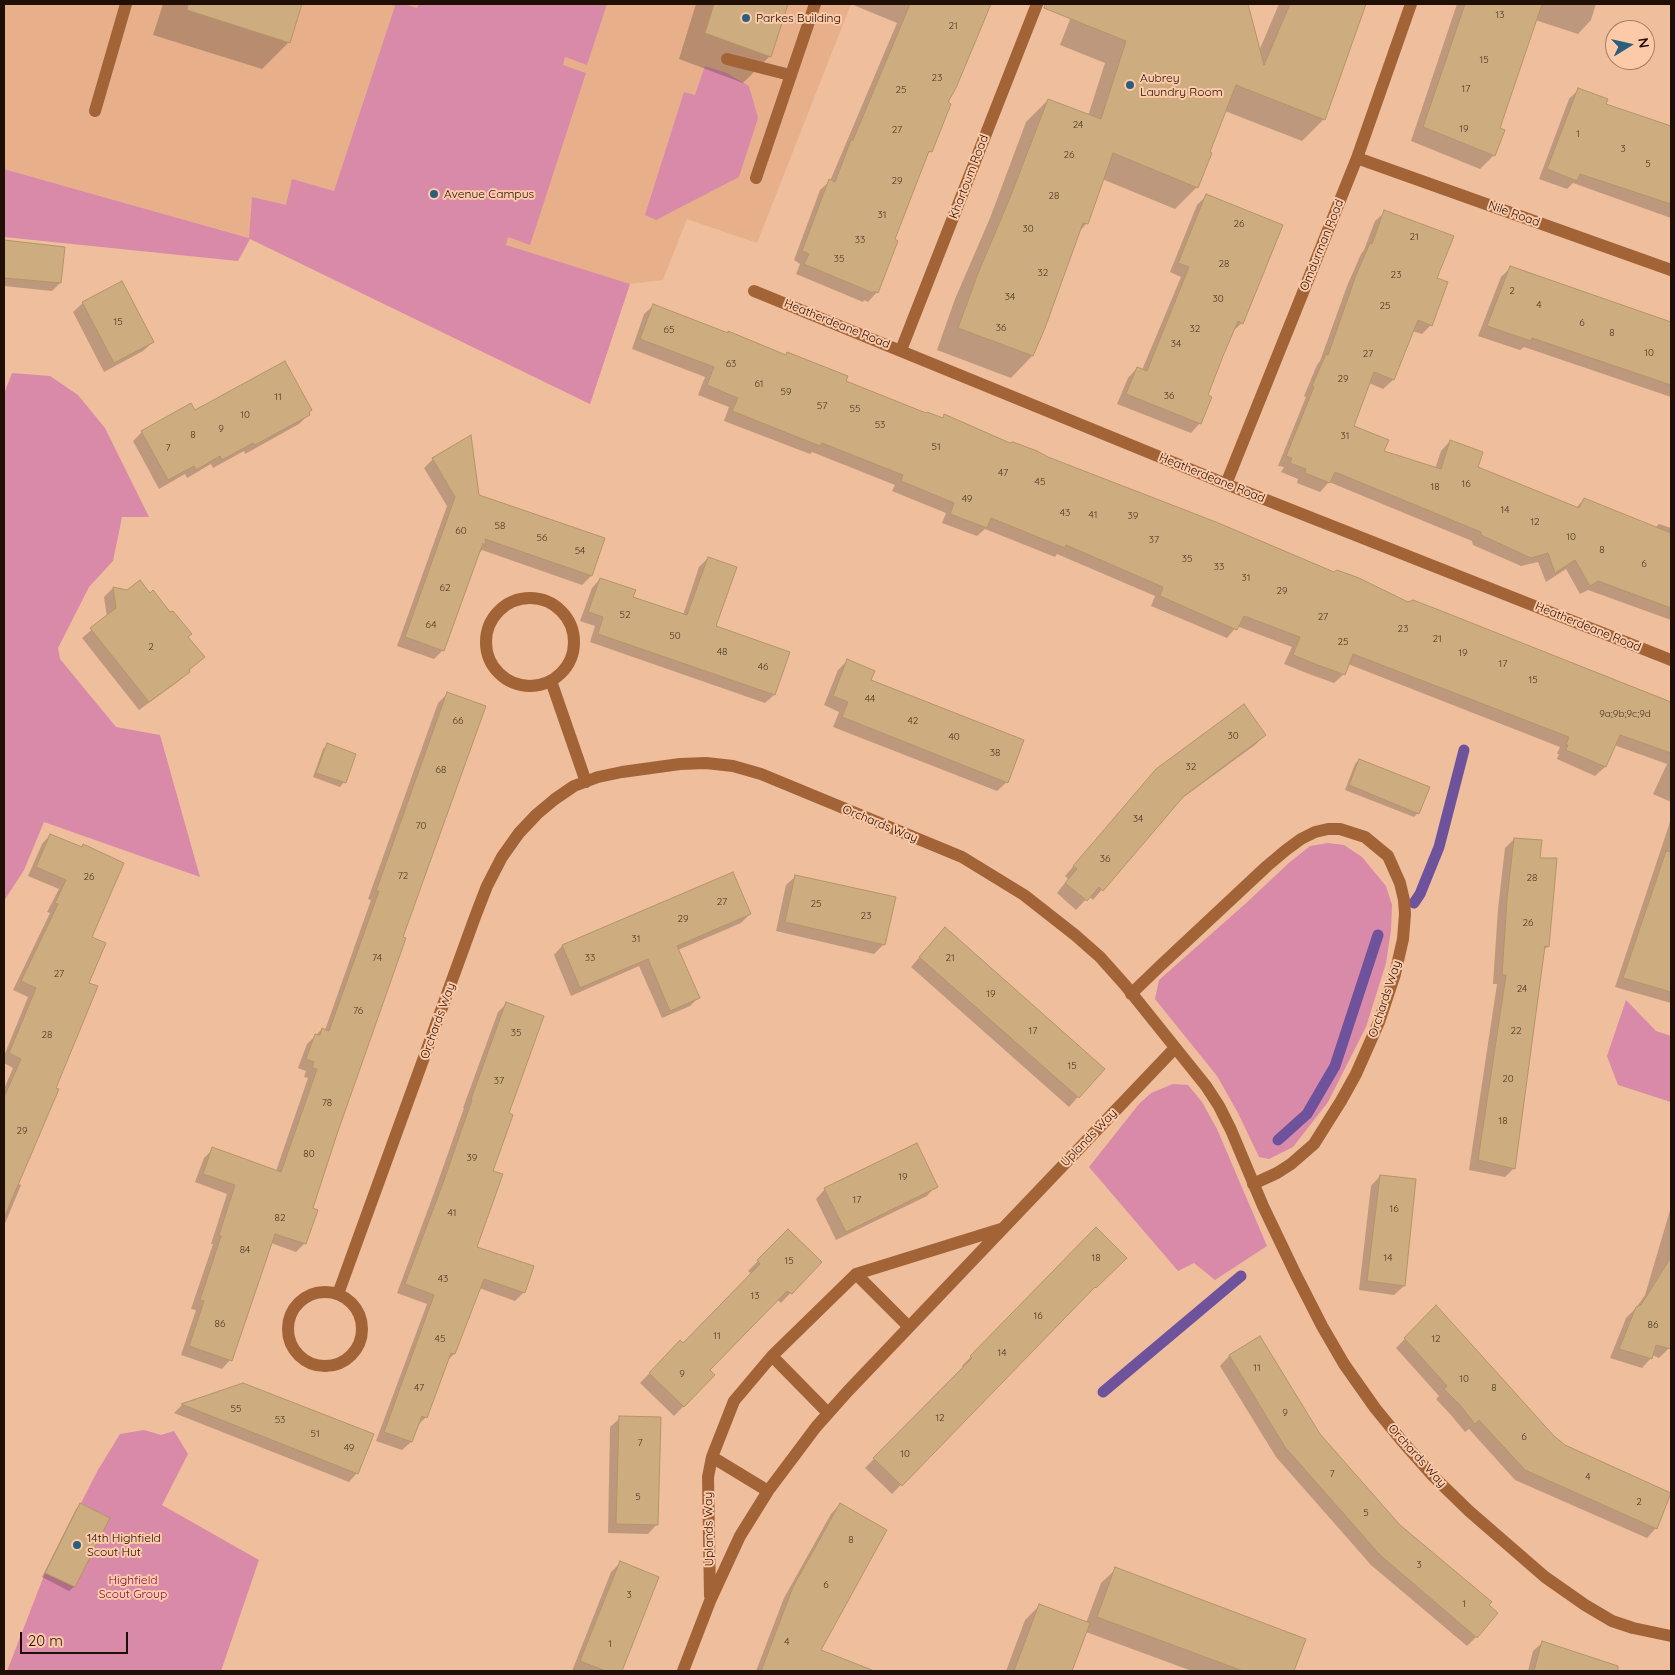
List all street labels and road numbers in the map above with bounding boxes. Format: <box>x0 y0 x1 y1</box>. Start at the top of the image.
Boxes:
street label: Khartoum Road <box>946 133 992 221</box>
street label: Omdurman Road <box>1297 197 1347 293</box>
street label: Nile Road <box>1486 198 1542 230</box>
street label: Heatherdeane Road <box>782 296 892 352</box>
street label: Heatherdeane Road <box>1157 450 1267 506</box>
street label: Heatherdeane Road <box>1533 599 1643 655</box>
street label: Orchards Way <box>840 802 920 846</box>
street label: Orchards Way <box>1366 959 1404 1039</box>
street label: Orchards Way <box>418 981 458 1061</box>
street label: Uplands Way <box>1058 1106 1120 1170</box>
street label: Orchards Way <box>1385 1421 1449 1491</box>
street label: Uplands Way <box>701 1492 717 1566</box>

